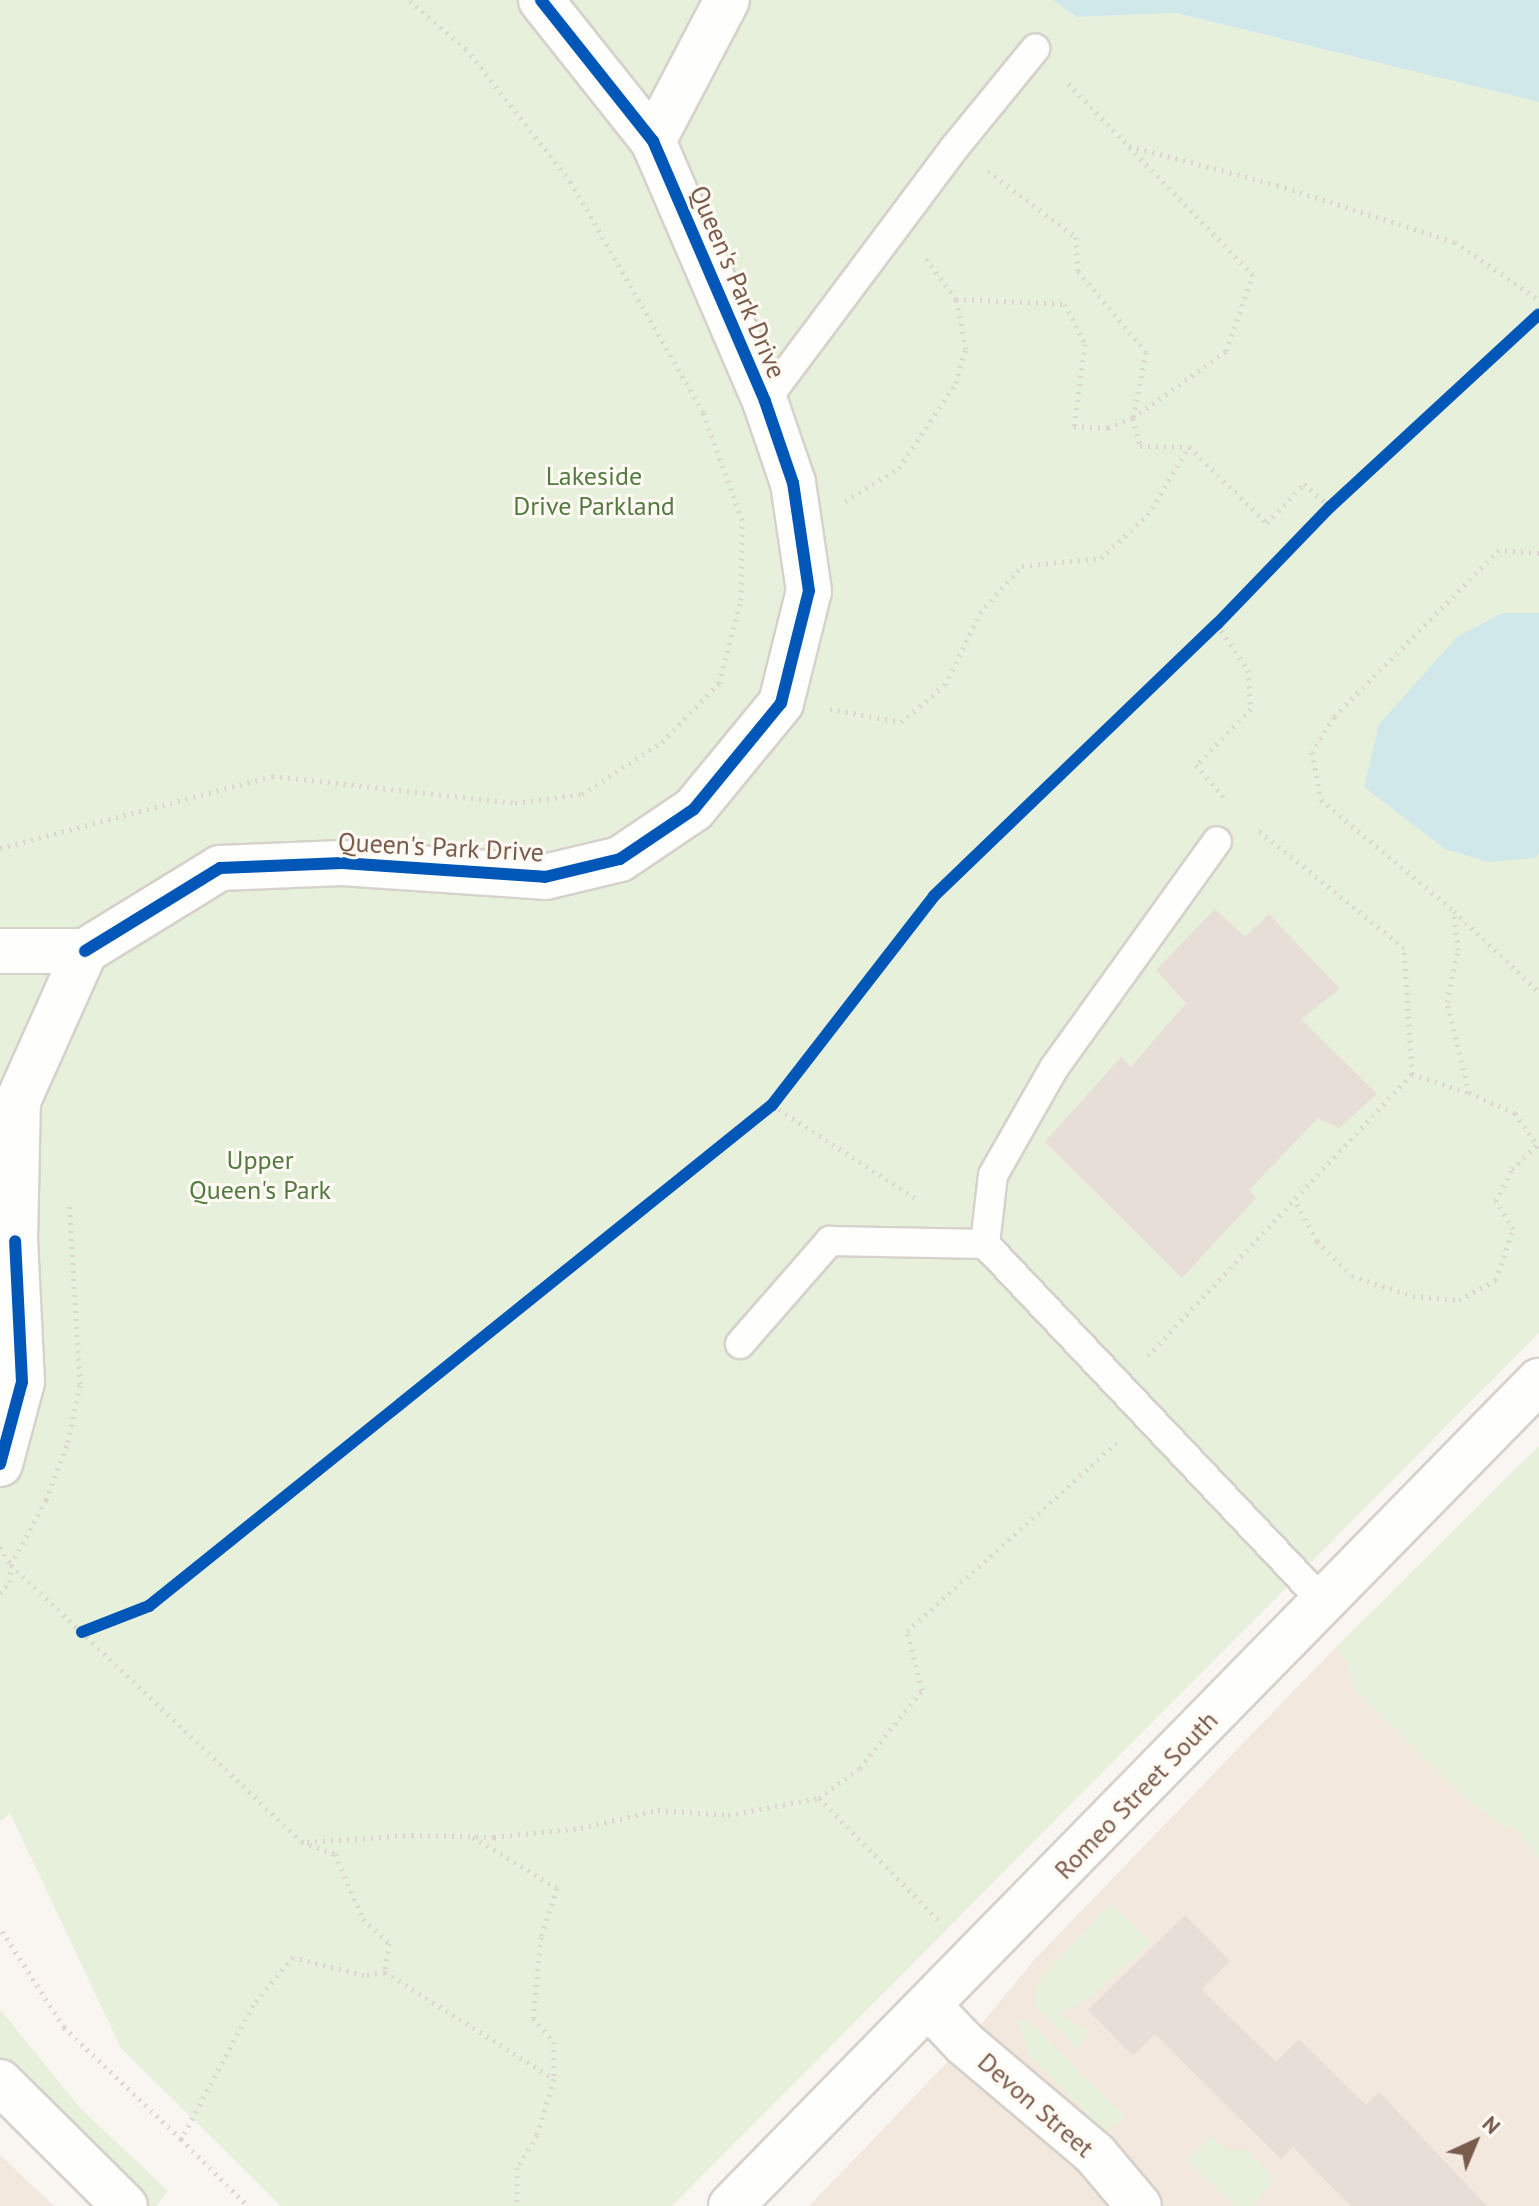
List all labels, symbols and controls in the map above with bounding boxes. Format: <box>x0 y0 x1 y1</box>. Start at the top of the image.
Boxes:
street label: Queen's Park Drive <box>683 181 793 383</box>
park label: Lakeside Drive Parkland <box>513 460 675 522</box>
street label: Queen's Park Drive <box>337 826 545 868</box>
park label: Upper Queen's Park <box>189 1144 331 1206</box>
street label: Romeo Street South <box>1048 1705 1224 1885</box>
street label: Devon Street <box>972 2046 1100 2164</box>
north arrow <box>1435 2102 1515 2182</box>
text: N <box>1477 2110 1507 2140</box>

